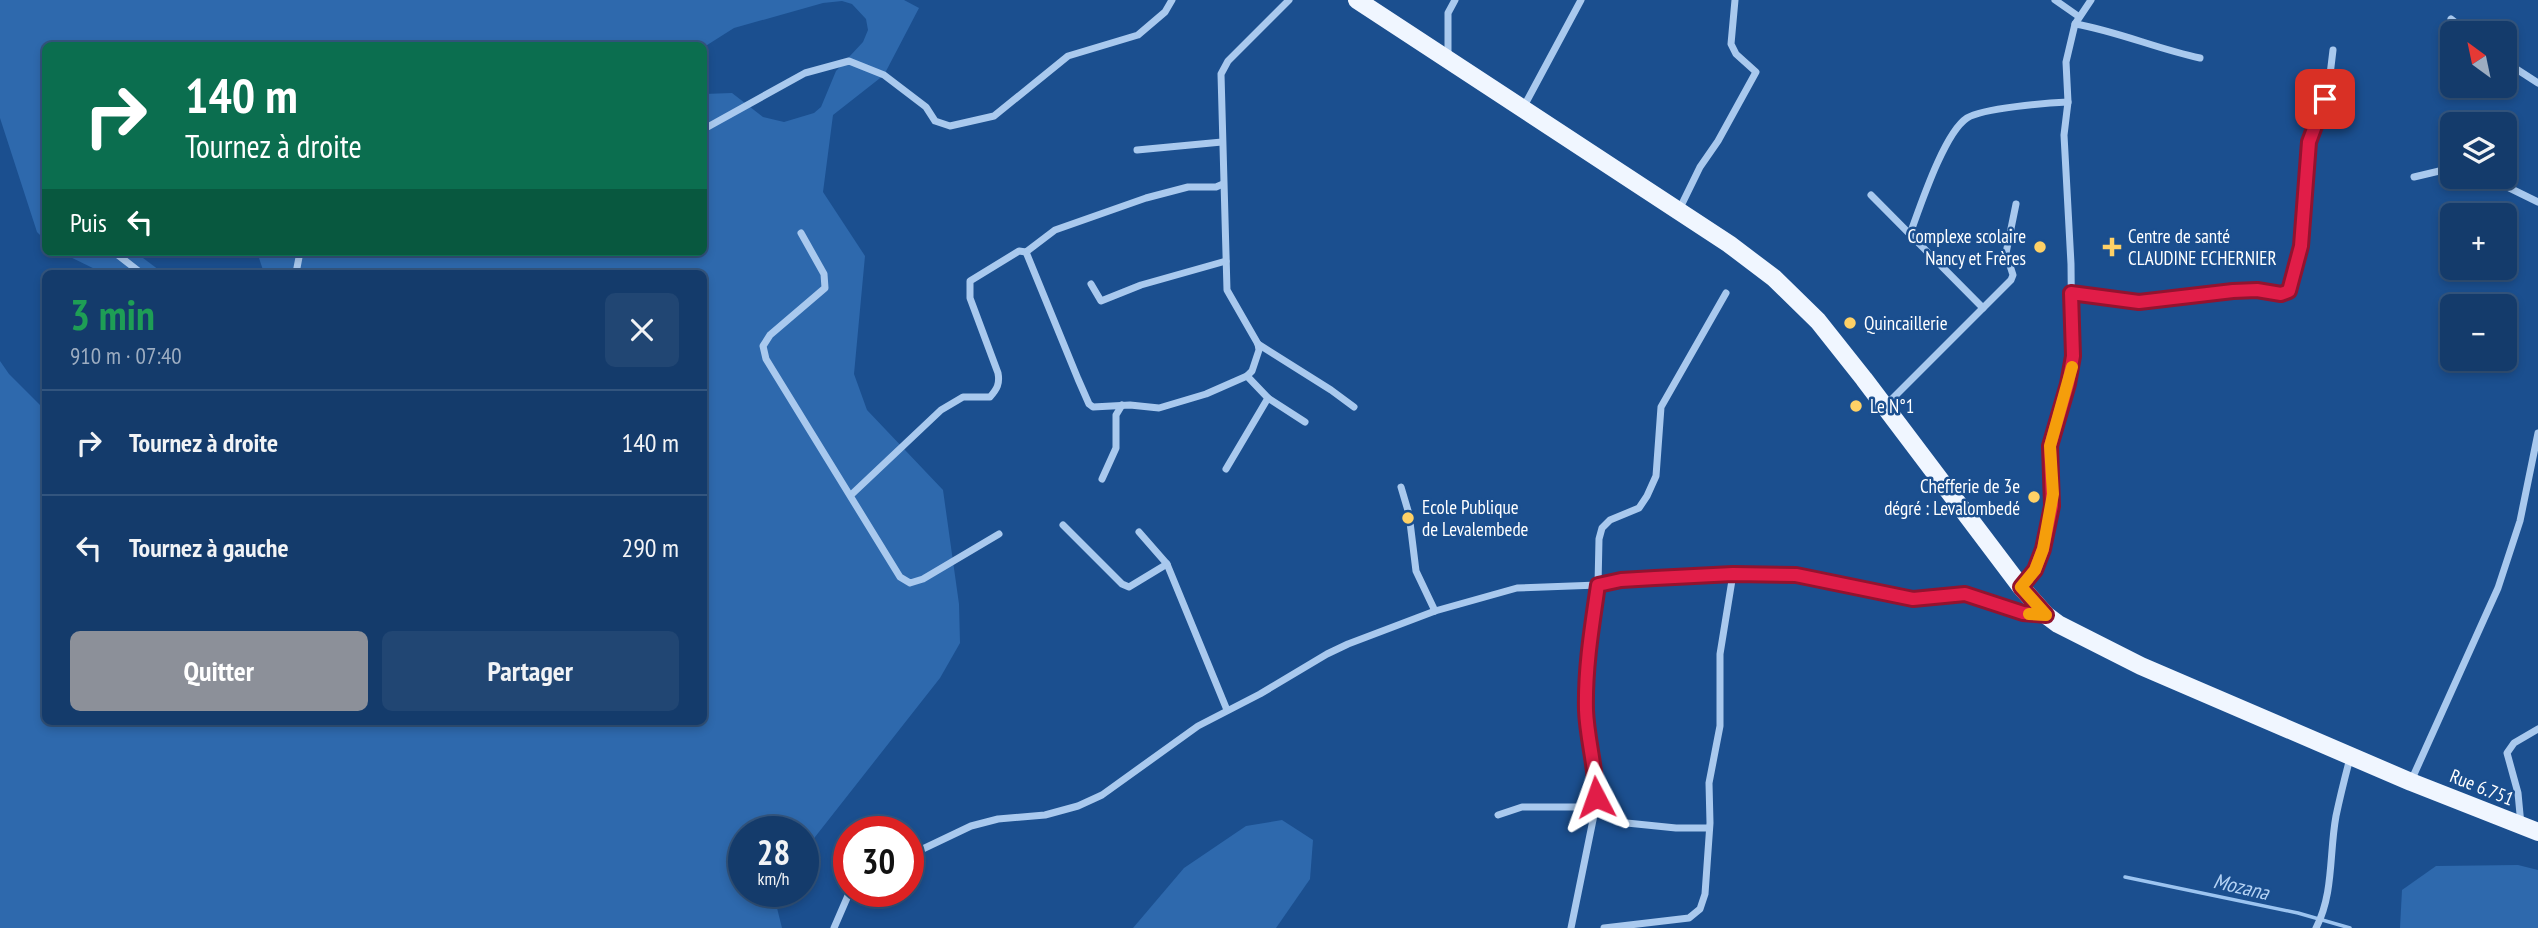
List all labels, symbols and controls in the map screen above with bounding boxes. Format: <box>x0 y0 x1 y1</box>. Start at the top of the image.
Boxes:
north arrow <box>2440 21 2516 98</box>
map controls <box>2440 21 2517 371</box>
text: 140 m <box>185 63 298 127</box>
pin <box>2295 69 2355 129</box>
icon: right <box>70 70 161 161</box>
icon: arrive <box>2306 80 2344 118</box>
button: layers <box>2440 112 2517 189</box>
text: Tournez à droite <box>185 125 362 167</box>
icon: left <box>121 203 159 241</box>
button: + <box>2440 203 2517 280</box>
text: Puis <box>70 206 107 239</box>
place label: Complexe scolaire Nancy et Frères <box>1907 224 2026 270</box>
place label: Centre de santé CLAUDINE ECHERNIER <box>2128 224 2277 270</box>
marker: Centre de santé CLAUDINE ECHERNIER <box>2102 237 2122 257</box>
marker: Complexe scolaire Nancy et Frères <box>2032 239 2048 255</box>
text: 3 min <box>70 287 155 342</box>
button: close <box>605 293 679 367</box>
button: − <box>2440 294 2517 371</box>
place label: Quincaillerie <box>1864 311 1948 335</box>
marker: Quincaillerie <box>1842 315 1858 331</box>
text: 910 m · 07:40 <box>70 341 182 370</box>
place label: Le N°1 <box>1870 394 1914 418</box>
marker: Le N°1 <box>1848 398 1864 414</box>
icon: right <box>70 424 108 462</box>
text: Tournez à droite <box>129 426 278 459</box>
text: 140 m <box>621 426 679 459</box>
place label: Chefferie de 3e dégré : Levalombedé <box>1884 474 2020 520</box>
marker: Chefferie de 3e dégré : Levalombedé <box>2026 489 2042 505</box>
place label: Ecole Publique de Levalembede <box>1422 495 1529 541</box>
marker: Ecole Publique de Levalembede <box>1400 510 1416 526</box>
icon: left <box>70 529 108 567</box>
text: Tournez à gauche <box>129 531 289 564</box>
text: 290 m <box>621 531 679 564</box>
button: Quitter <box>70 631 368 711</box>
button: Partager <box>382 631 679 711</box>
position arrow <box>1559 760 1633 834</box>
street label: Rue 6.751 <box>2447 763 2517 811</box>
speed limit sign: 30 <box>833 816 924 907</box>
text: 28 <box>757 829 790 875</box>
text: km/h <box>758 867 789 890</box>
water label: Mozana <box>2211 867 2273 906</box>

